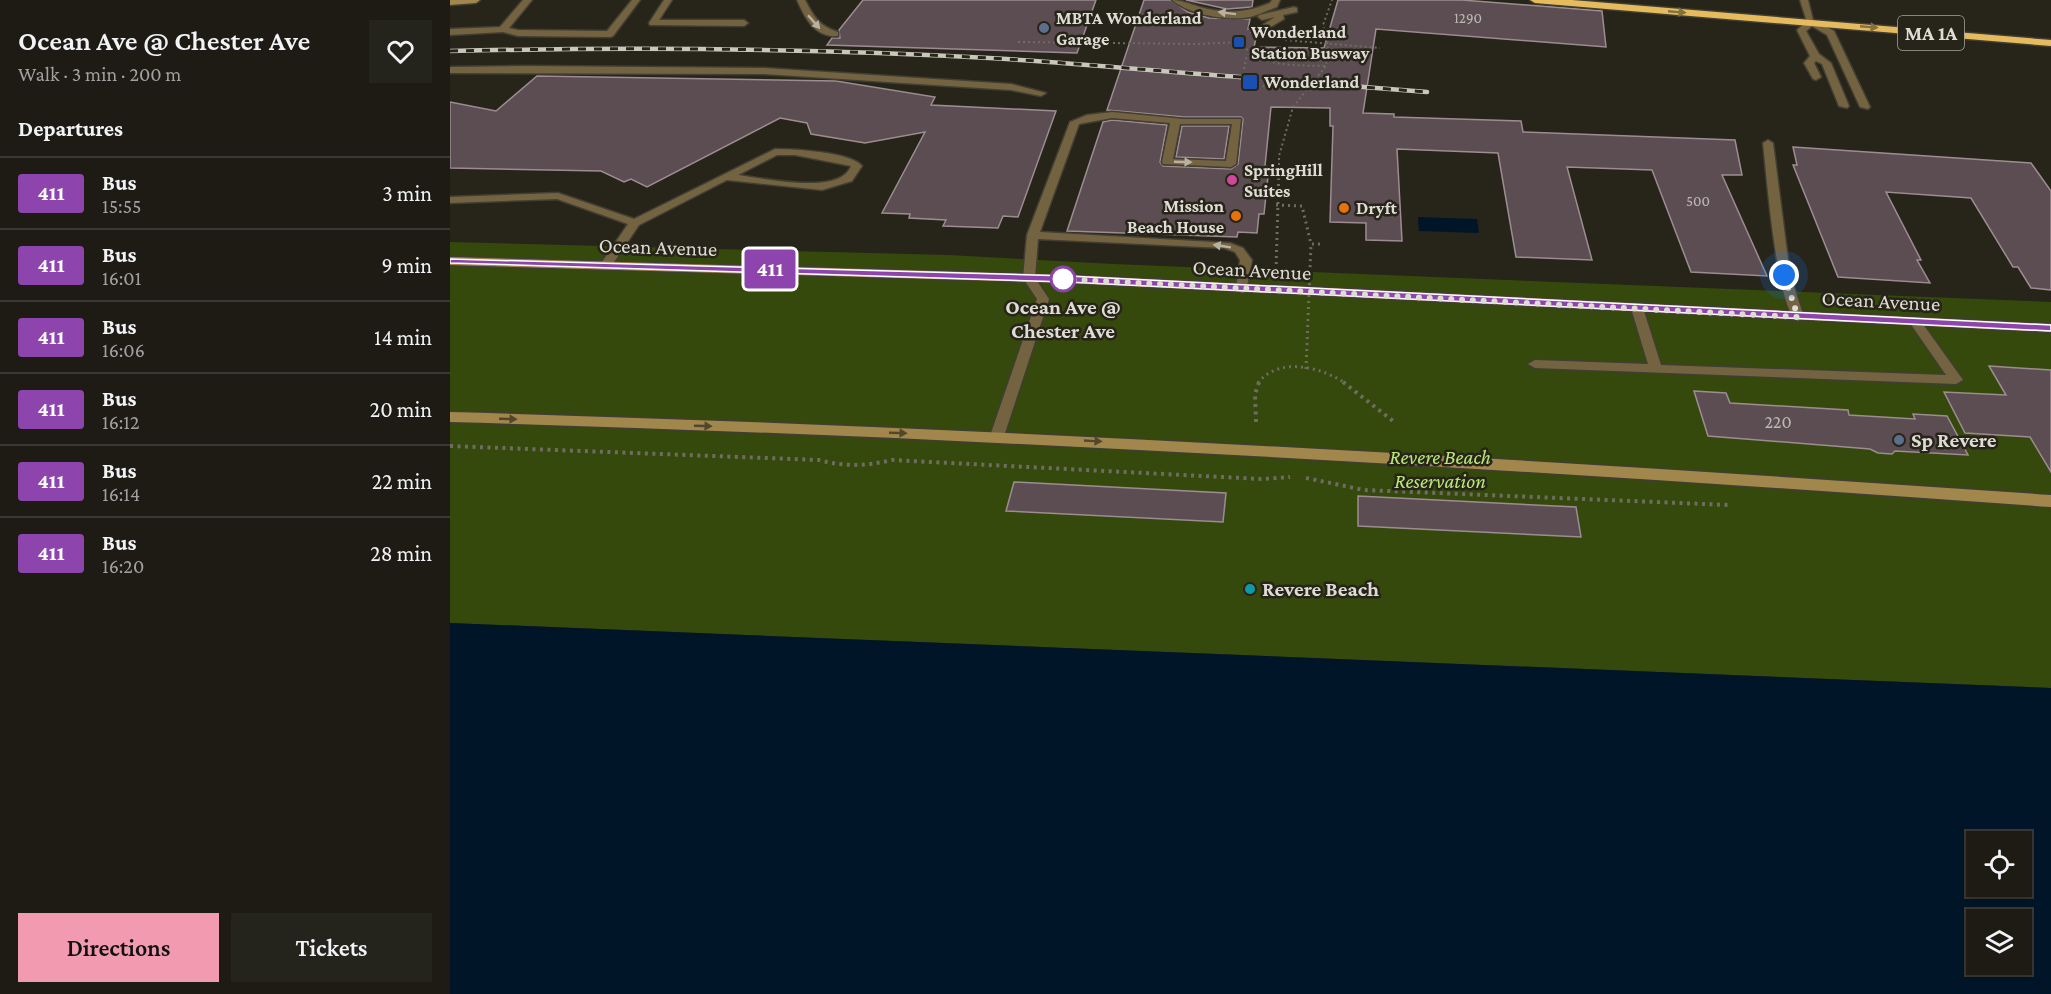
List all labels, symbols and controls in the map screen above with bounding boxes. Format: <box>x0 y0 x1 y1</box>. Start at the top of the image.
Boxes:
one-way arrow <box>1667 7 1686 16</box>
place label: MBTA Wonderland Garage <box>1056 8 1202 49</box>
one-way arrow <box>1218 8 1237 18</box>
house number: 1290 <box>1454 10 1482 26</box>
one-way arrow <box>807 14 820 30</box>
road number: MA 1A <box>1898 16 1964 50</box>
button: heart <box>369 20 432 83</box>
marker: MBTA Wonderland Garage <box>1037 21 1051 35</box>
place label: Wonderland Station Busway <box>1250 22 1370 63</box>
one-way arrow <box>1860 23 1879 32</box>
text: Ocean Ave @ Chester Ave <box>18 25 310 56</box>
marker: Wonderland Station Busway <box>1232 35 1246 49</box>
text: Walk · 3 min · 200 m <box>18 63 181 85</box>
place label: Wonderland <box>1263 72 1359 92</box>
marker: Wonderland <box>1241 73 1259 91</box>
text: Departures <box>18 116 123 141</box>
one-way arrow <box>1173 158 1192 167</box>
place label: SpringHill Suites <box>1244 160 1323 201</box>
text: Bus <box>102 170 136 195</box>
marker: SpringHill Suites <box>1225 173 1239 187</box>
text: 411 <box>37 181 65 205</box>
text: 3 min <box>382 181 432 206</box>
house number: 500 <box>1686 193 1710 209</box>
text: 15:55 <box>102 195 141 217</box>
place label: Mission Beach House <box>1127 196 1225 237</box>
place label: Dryft <box>1356 198 1397 218</box>
marker: Dryft <box>1337 201 1351 215</box>
marker: Mission Beach House <box>1229 209 1243 223</box>
street label: Ocean Avenue <box>598 233 718 261</box>
text: Bus <box>102 242 136 267</box>
one-way arrow <box>1213 242 1232 251</box>
line badge: 411 <box>736 250 804 288</box>
text: 411 <box>37 253 65 277</box>
text: 9 min <box>381 253 432 278</box>
street label: Ocean Avenue <box>1192 255 1312 285</box>
text: 411 <box>756 257 784 281</box>
your location <box>1769 260 1799 290</box>
marker: Ocean Ave @ Chester Ave <box>1050 266 1076 292</box>
text: 16:01 <box>102 267 141 289</box>
street label: Ocean Avenue <box>1821 286 1941 316</box>
place label: Ocean Ave @ Chester Ave <box>1005 295 1121 343</box>
text: Bus <box>102 314 136 339</box>
text: 411 <box>37 325 65 349</box>
text: 14 min <box>374 325 432 350</box>
text: 16:06 <box>102 339 145 361</box>
text: Bus <box>102 386 136 411</box>
text: 411 <box>37 397 65 421</box>
text: 20 min <box>370 397 432 422</box>
text: 16:12 <box>102 411 140 433</box>
house number: 220 <box>1764 412 1792 432</box>
one-way arrow <box>499 414 518 423</box>
one-way arrow <box>694 421 713 430</box>
one-way arrow <box>889 428 908 437</box>
place label: Sp Revere <box>1911 428 1997 452</box>
marker: Sp Revere <box>1892 433 1906 447</box>
one-way arrow <box>1084 437 1103 446</box>
park label: Revere Beach Reservation <box>1389 445 1491 493</box>
text: Bus <box>102 458 136 483</box>
text: 411 <box>37 469 65 493</box>
text: 22 min <box>372 469 432 494</box>
text: 16:14 <box>102 483 140 505</box>
text: Bus <box>102 530 136 555</box>
text: 411 <box>37 541 65 565</box>
text: 28 min <box>370 541 432 566</box>
text: 16:20 <box>102 555 144 577</box>
place label: Revere Beach <box>1262 577 1379 601</box>
marker: Revere Beach <box>1243 582 1257 596</box>
map controls <box>1966 831 2032 975</box>
button: locate <box>1966 831 2032 897</box>
button: layers <box>1966 909 2032 975</box>
button: Directions <box>18 913 219 982</box>
button: Tickets <box>231 913 432 982</box>

